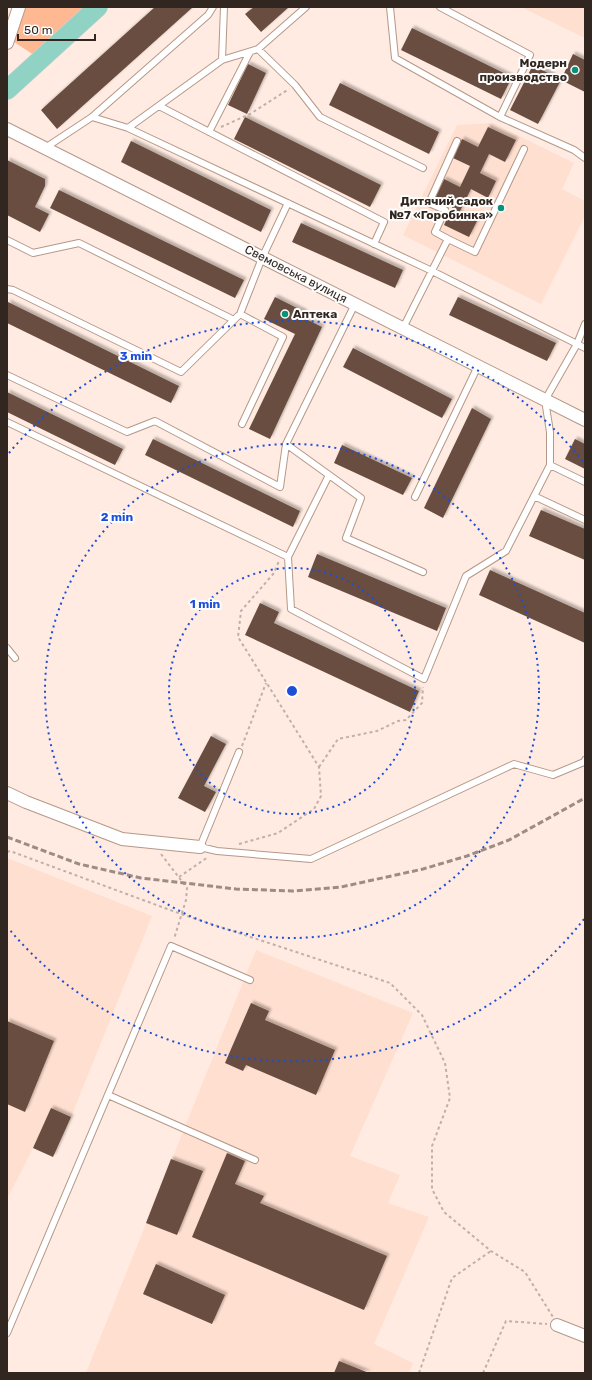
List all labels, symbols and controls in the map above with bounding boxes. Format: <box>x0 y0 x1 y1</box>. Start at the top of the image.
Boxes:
scale bar <box>18 16 95 42</box>
text: 50 m <box>24 23 52 37</box>
place label: Модерн производство <box>479 56 567 84</box>
marker: Модерн производство <box>570 65 580 75</box>
place label: Дитячий садок №7 «Горобинка» <box>389 194 494 222</box>
marker: Дитячий садок №7 «Горобинка» <box>496 203 506 213</box>
street label: Свемовська вулиця <box>242 242 350 306</box>
place label: Аптека <box>293 307 337 321</box>
marker: Аптека <box>280 309 290 319</box>
text: 3 min <box>120 349 153 363</box>
text: 2 min <box>101 510 134 524</box>
text: 1 min <box>190 597 221 611</box>
centre of rings <box>285 684 299 698</box>

